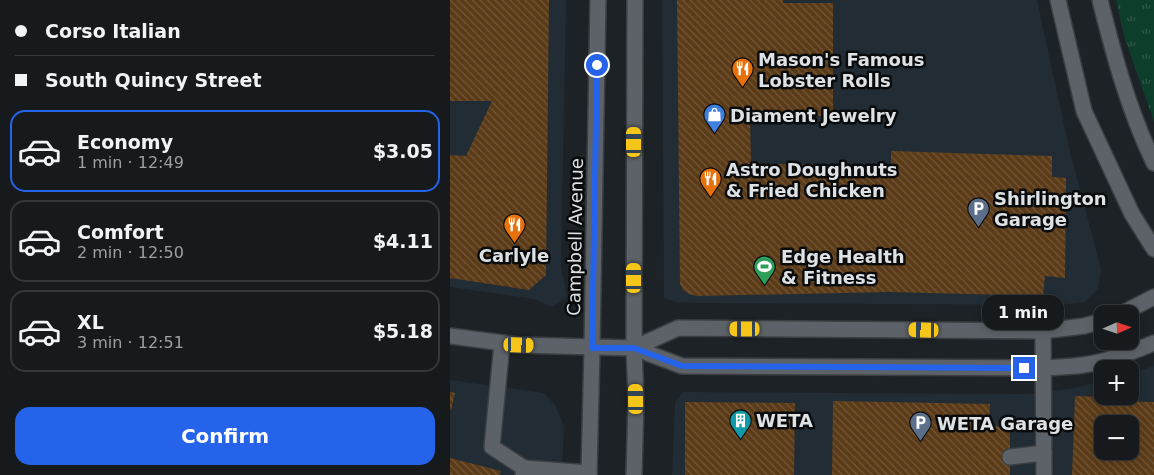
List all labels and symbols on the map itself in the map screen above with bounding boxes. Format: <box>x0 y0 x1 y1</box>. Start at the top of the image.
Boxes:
place label: Mason's Famous Lobster Rolls <box>758 49 924 91</box>
route start <box>586 54 608 76</box>
restaurant icon: Mason's Famous Lobster Rolls <box>730 57 754 88</box>
shop icon: Diament Jewelry <box>702 103 726 134</box>
place label: Diament Jewelry <box>730 105 897 126</box>
car <box>626 127 641 157</box>
street label: Campbell Avenue <box>563 158 587 316</box>
place label: Astro Doughnuts & Fried Chicken <box>726 159 898 201</box>
restaurant icon: Astro Doughnuts & Fried Chicken <box>698 167 722 198</box>
place label: Shirlington Garage <box>994 188 1107 230</box>
parking icon: Shirlington Garage <box>966 196 990 227</box>
restaurant icon: Carlyle <box>502 213 526 244</box>
place label: Carlyle <box>479 245 549 266</box>
place label: Edge Health & Fitness <box>781 246 905 288</box>
sports icon: Edge Health & Fitness <box>753 254 777 285</box>
car <box>626 263 641 293</box>
callout: 1 min <box>983 296 1065 330</box>
north arrow <box>1094 305 1139 350</box>
car <box>730 322 760 337</box>
car <box>908 322 939 338</box>
car <box>503 337 534 353</box>
route end <box>1013 357 1035 379</box>
car <box>628 384 643 414</box>
building icon: WETA <box>728 408 752 439</box>
place label: WETA <box>756 410 813 431</box>
parking icon: WETA Garage <box>909 411 933 442</box>
place label: WETA Garage <box>937 413 1073 434</box>

